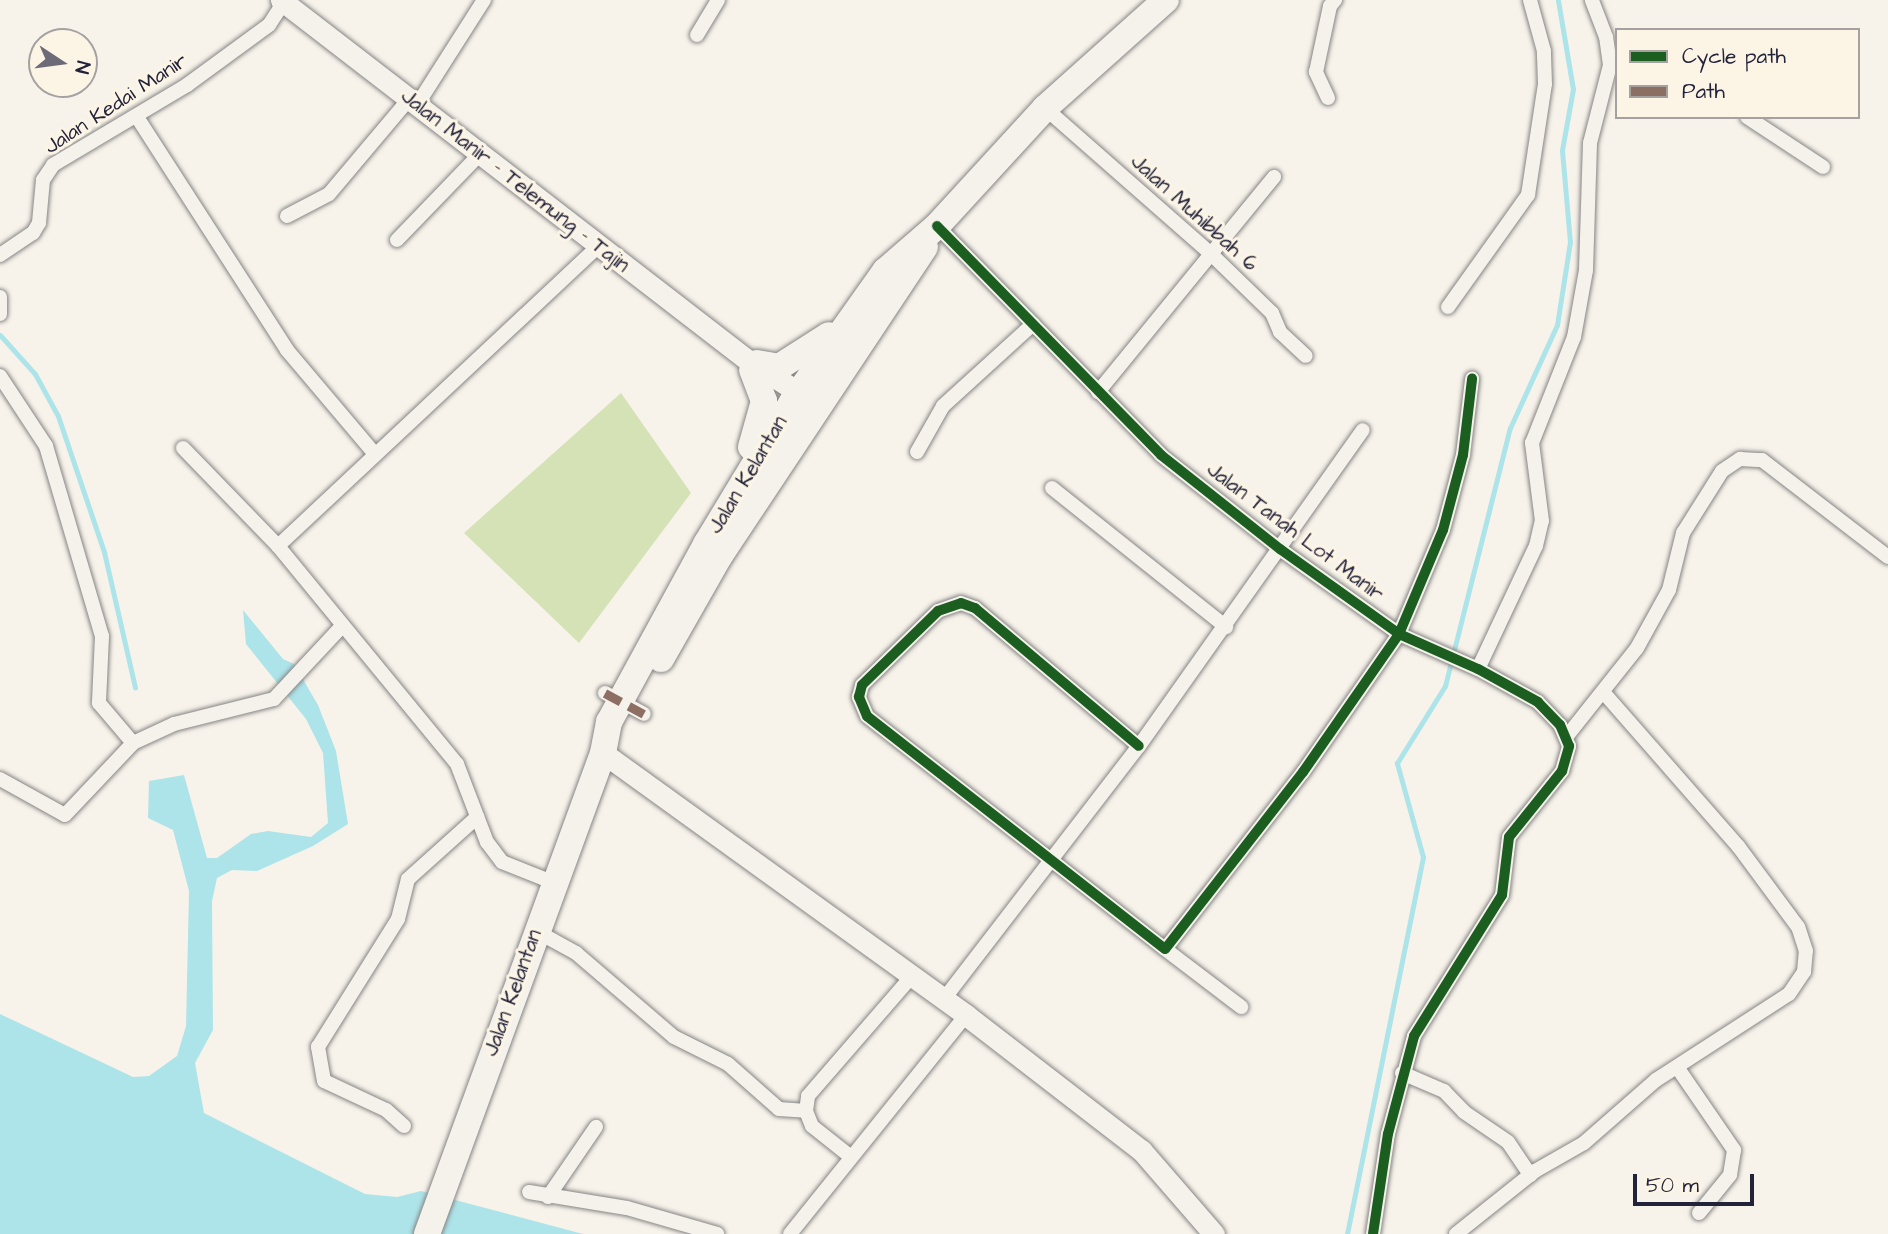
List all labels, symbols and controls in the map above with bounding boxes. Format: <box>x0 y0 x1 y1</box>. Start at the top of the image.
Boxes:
north arrow <box>28 28 98 98</box>
legend <box>1615 28 1860 119</box>
text: Cycle path <box>1682 42 1786 71</box>
street label: Jalan Kedai Manir <box>40 48 192 160</box>
text: N <box>68 59 96 76</box>
text: Path <box>1682 77 1725 106</box>
street label: Jalan Manir - Telemung - Tajin <box>396 84 634 278</box>
street label: Jalan Muhibbah 6 <box>1125 149 1263 277</box>
street label: Jalan Kelantan <box>703 412 793 538</box>
street label: Jalan Tanah Lot Manir <box>1202 457 1388 607</box>
street label: Jalan Kelantan <box>478 926 548 1060</box>
scale bar <box>1636 1160 1757 1204</box>
text: 50 m <box>1646 1171 1699 1200</box>

